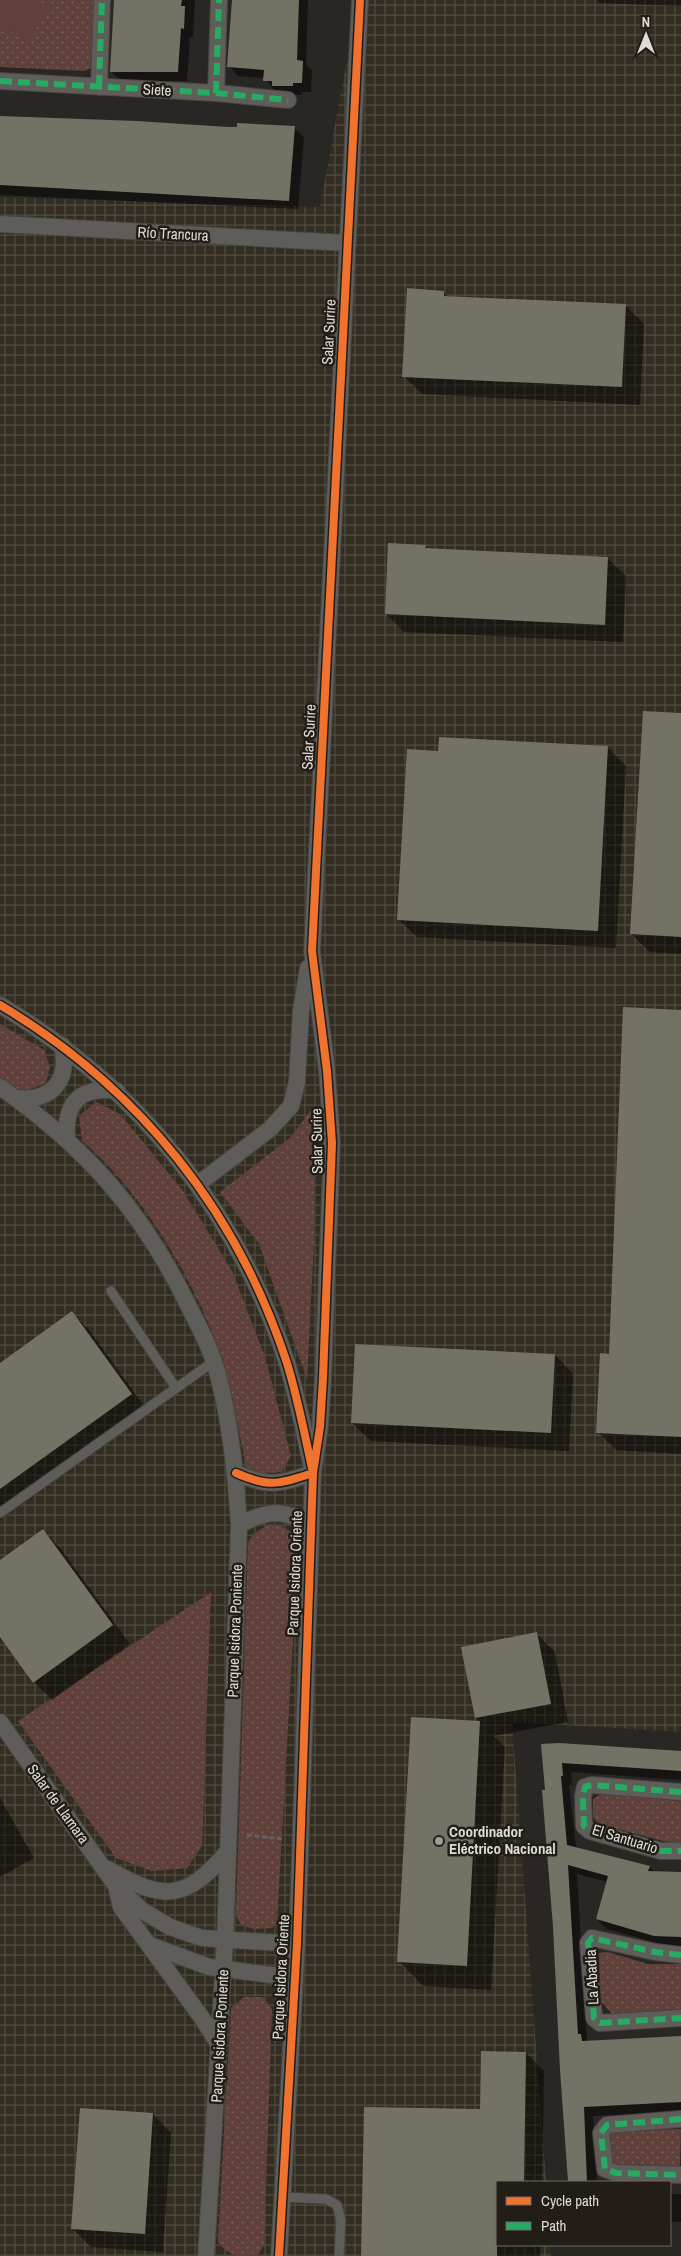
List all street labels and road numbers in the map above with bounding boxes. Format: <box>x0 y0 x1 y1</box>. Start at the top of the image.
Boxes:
street label: Siete <box>142 78 172 101</box>
street label: Río Trancura <box>137 221 209 246</box>
street label: Salar Surire <box>316 299 341 365</box>
street label: Salar Surire <box>296 704 321 770</box>
street label: Salar Surire <box>305 1108 328 1174</box>
street label: Parque Isidora Oriente <box>282 1510 307 1636</box>
street label: Parque Isidora Poniente <box>222 1564 247 1698</box>
street label: Salar de Llamara <box>22 1760 95 1848</box>
street label: El Santuario <box>590 1819 661 1859</box>
street label: Parque Isidora Oriente <box>267 1914 294 2040</box>
street label: La Abadia <box>580 1949 603 2005</box>
street label: Parque Isidora Poniente <box>206 1969 233 2103</box>

